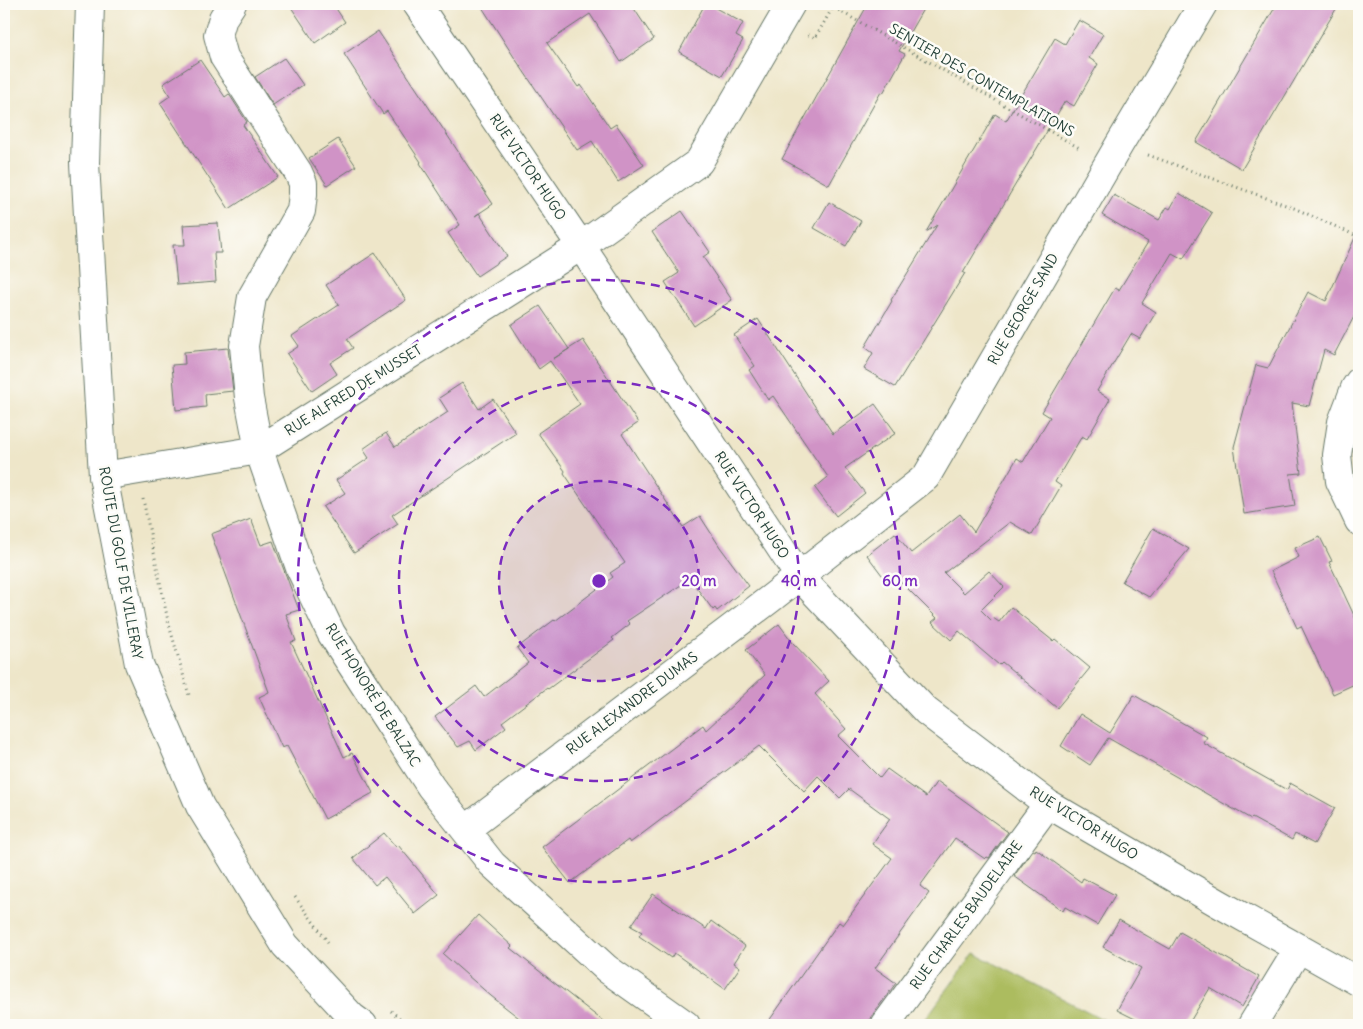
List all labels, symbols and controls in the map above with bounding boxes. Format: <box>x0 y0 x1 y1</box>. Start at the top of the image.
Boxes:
street label: SENTIER DES CONTEMPLATIONS <box>886 19 1078 141</box>
street label: RUE VICTOR HUGO <box>486 110 570 224</box>
street label: RUE GEORGE SAND <box>984 250 1062 368</box>
street label: RUE ALFRED DE MUSSET <box>281 340 425 440</box>
street label: RUE VICTOR HUGO <box>711 448 794 562</box>
street label: ROUTE DU GOLF DE VILLERAY <box>95 465 147 661</box>
text: 20 m <box>682 571 716 590</box>
text: 40 m <box>781 571 817 590</box>
text: 60 m <box>882 571 918 590</box>
centre of rings <box>590 572 608 590</box>
street label: RUE HONORÉ DE BALZAC <box>322 620 424 770</box>
street label: RUE ALEXANDRE DUMAS <box>563 647 702 758</box>
street label: RUE VICTOR HUGO <box>1026 782 1142 864</box>
street label: RUE CHARLES BAUDELAIRE <box>906 837 1026 993</box>

